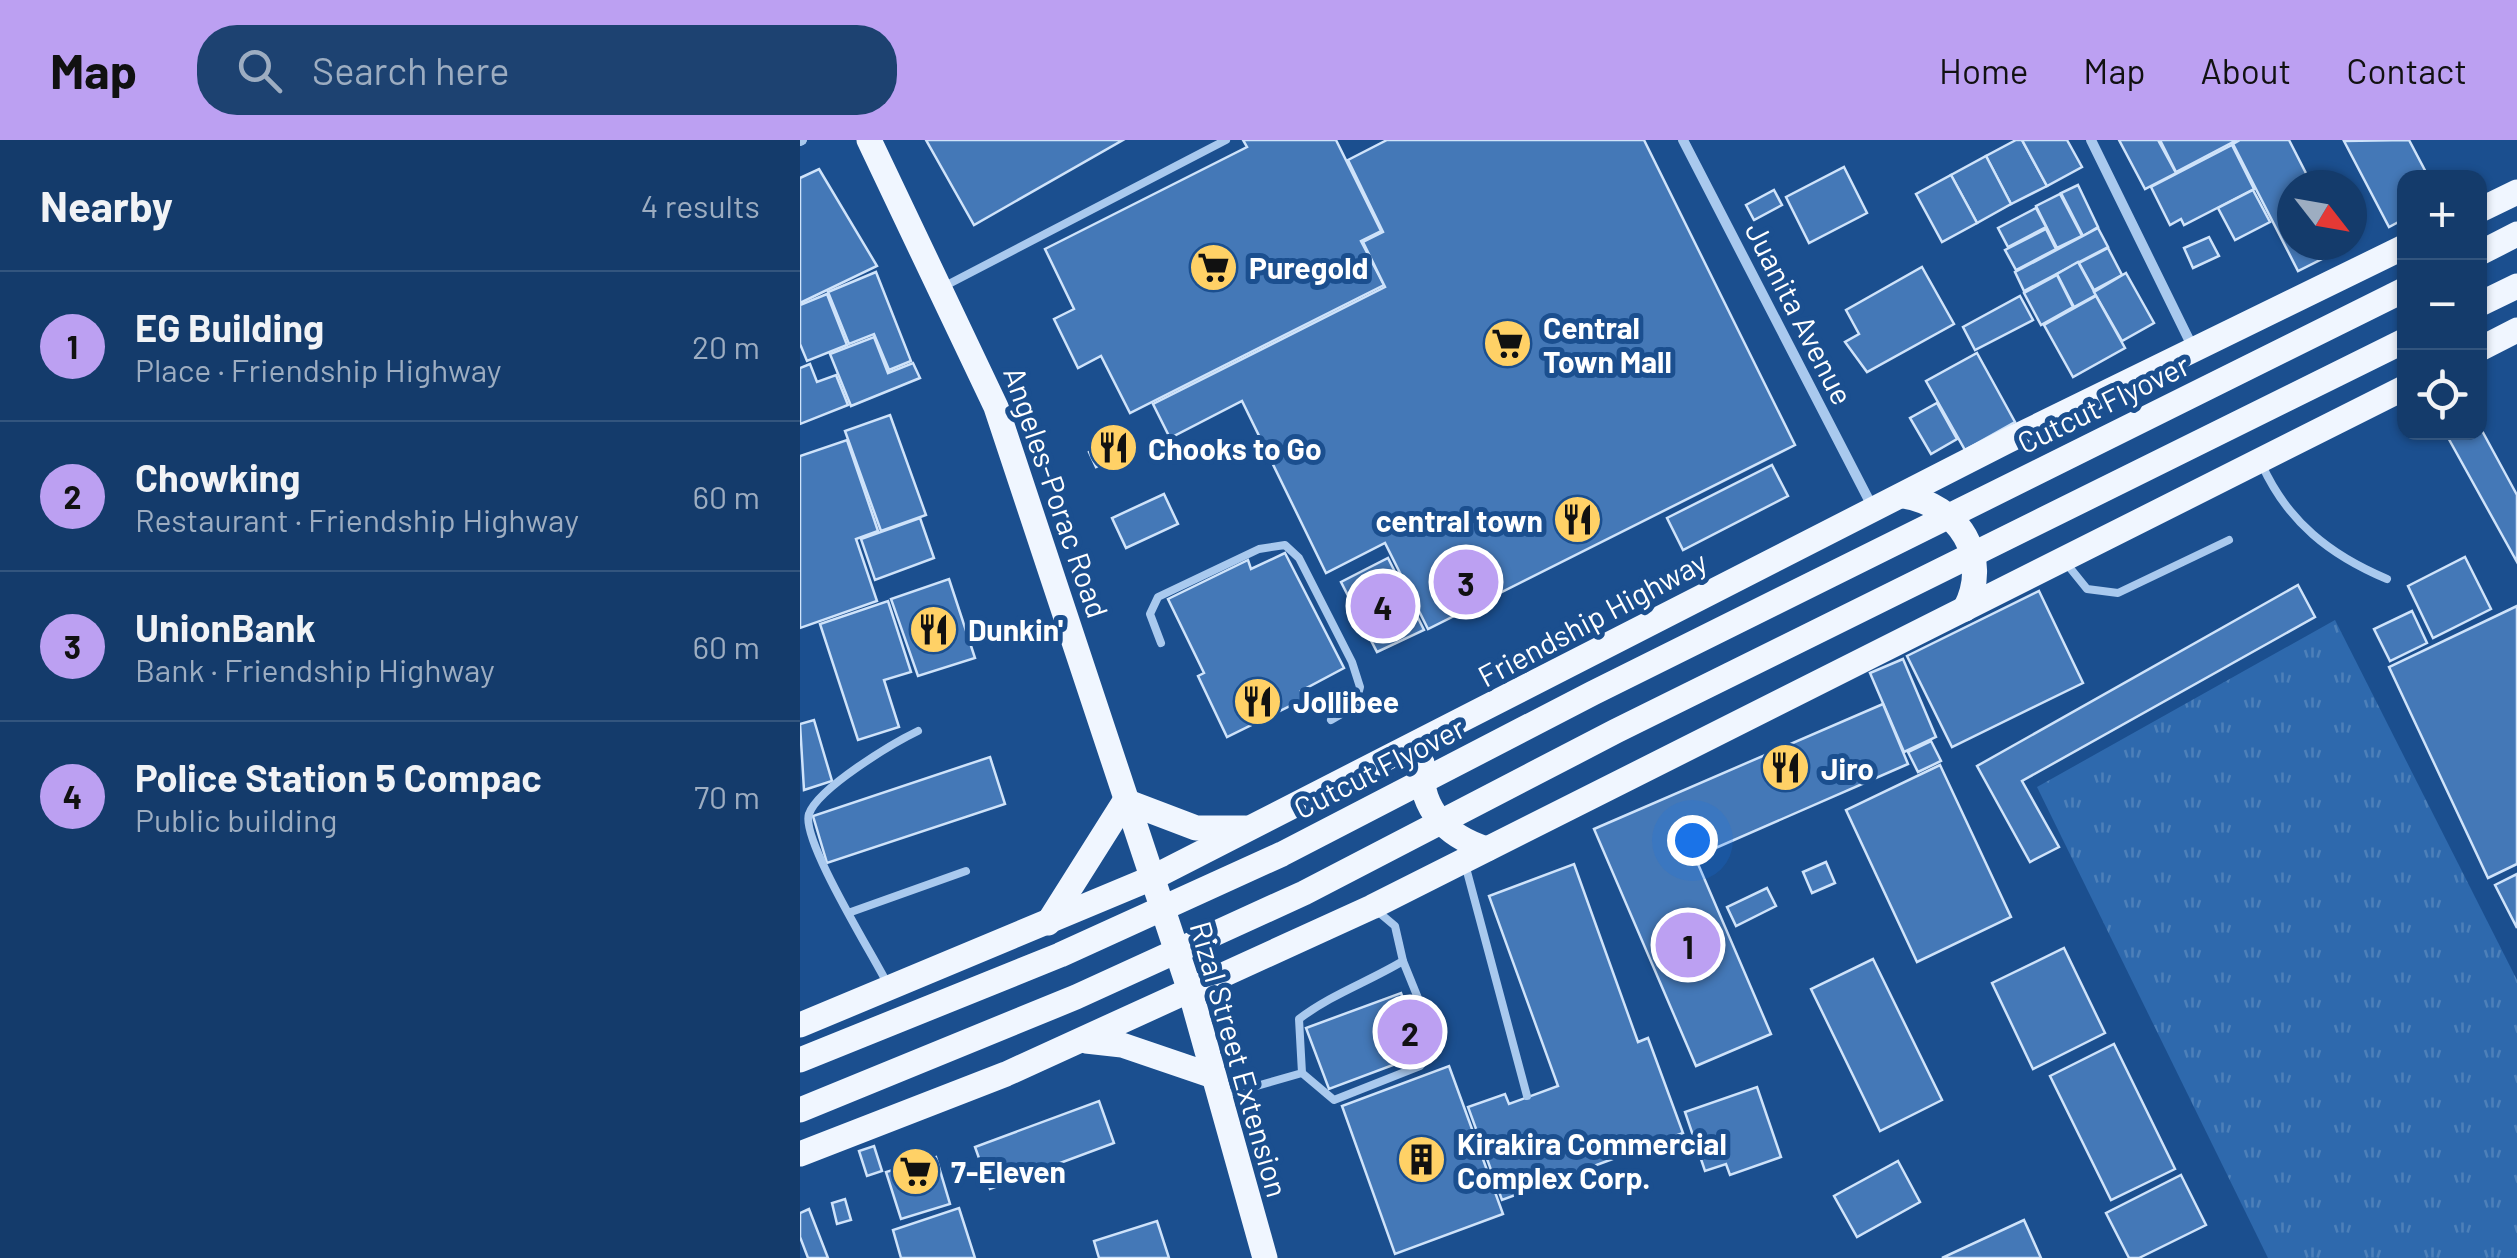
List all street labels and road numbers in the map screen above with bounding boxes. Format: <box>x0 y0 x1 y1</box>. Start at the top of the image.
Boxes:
street label: Juanita Avenue <box>1739 216 1861 410</box>
street label: Cutcut Flyover <box>2011 346 2195 460</box>
street label: Angeles-Porac Road <box>997 362 1117 622</box>
street label: Friendship Highway <box>1471 542 1713 693</box>
street label: Cutcut Flyover <box>1288 708 1471 825</box>
street label: Rizal Street Extension <box>1183 917 1297 1201</box>

